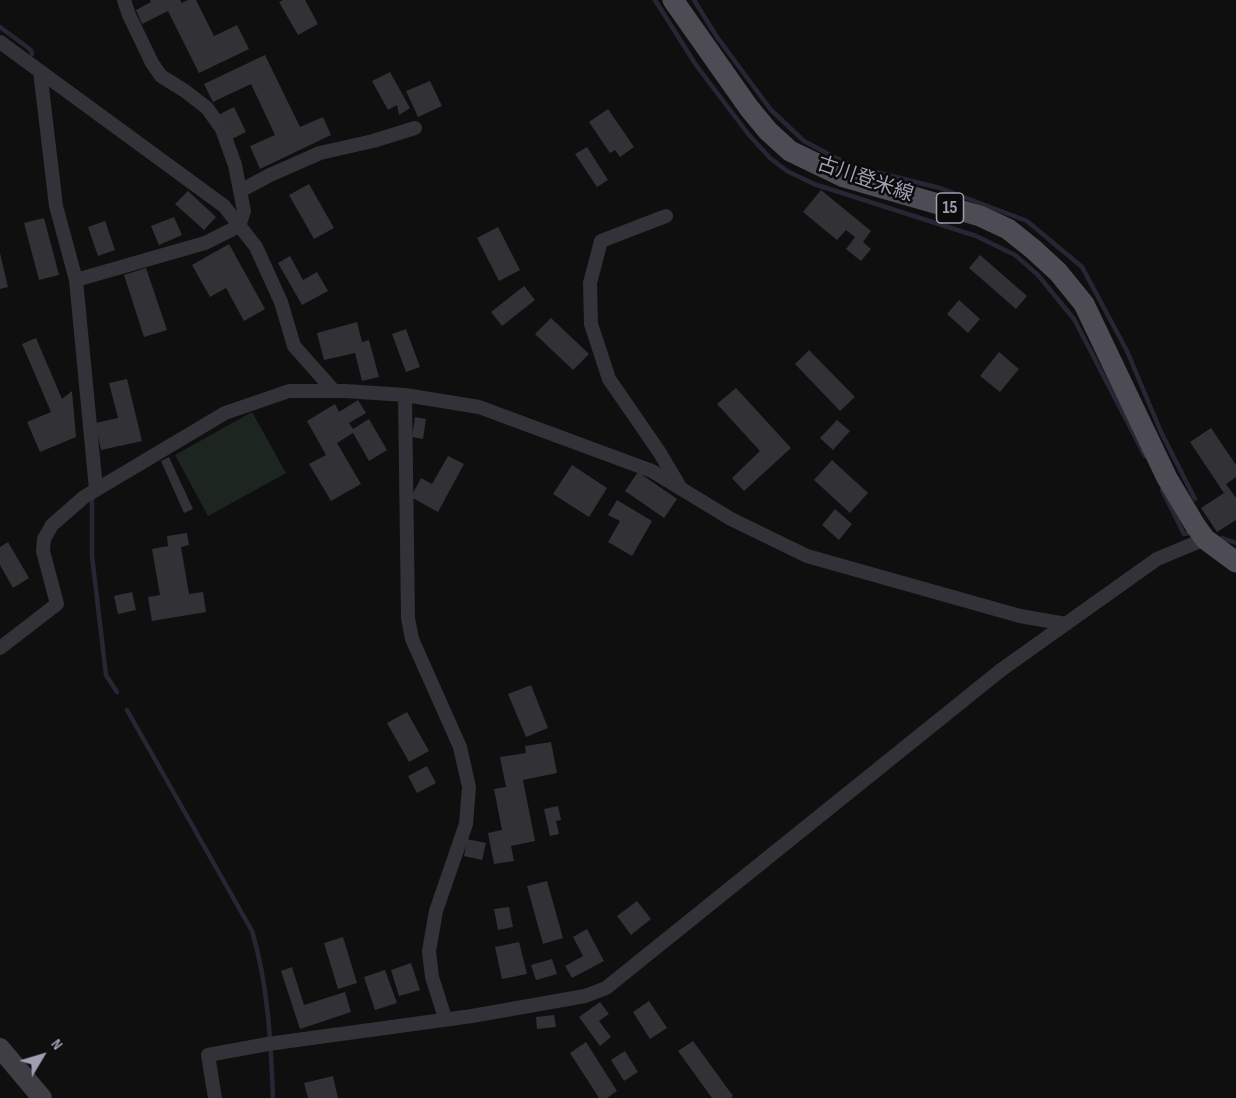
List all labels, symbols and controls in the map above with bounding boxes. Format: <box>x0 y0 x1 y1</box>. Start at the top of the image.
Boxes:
street label: 古川登米線 <box>814 152 916 208</box>
road number: 15 <box>936 193 964 223</box>
north arrow <box>12 1026 72 1086</box>
text: N <box>46 1035 67 1054</box>

